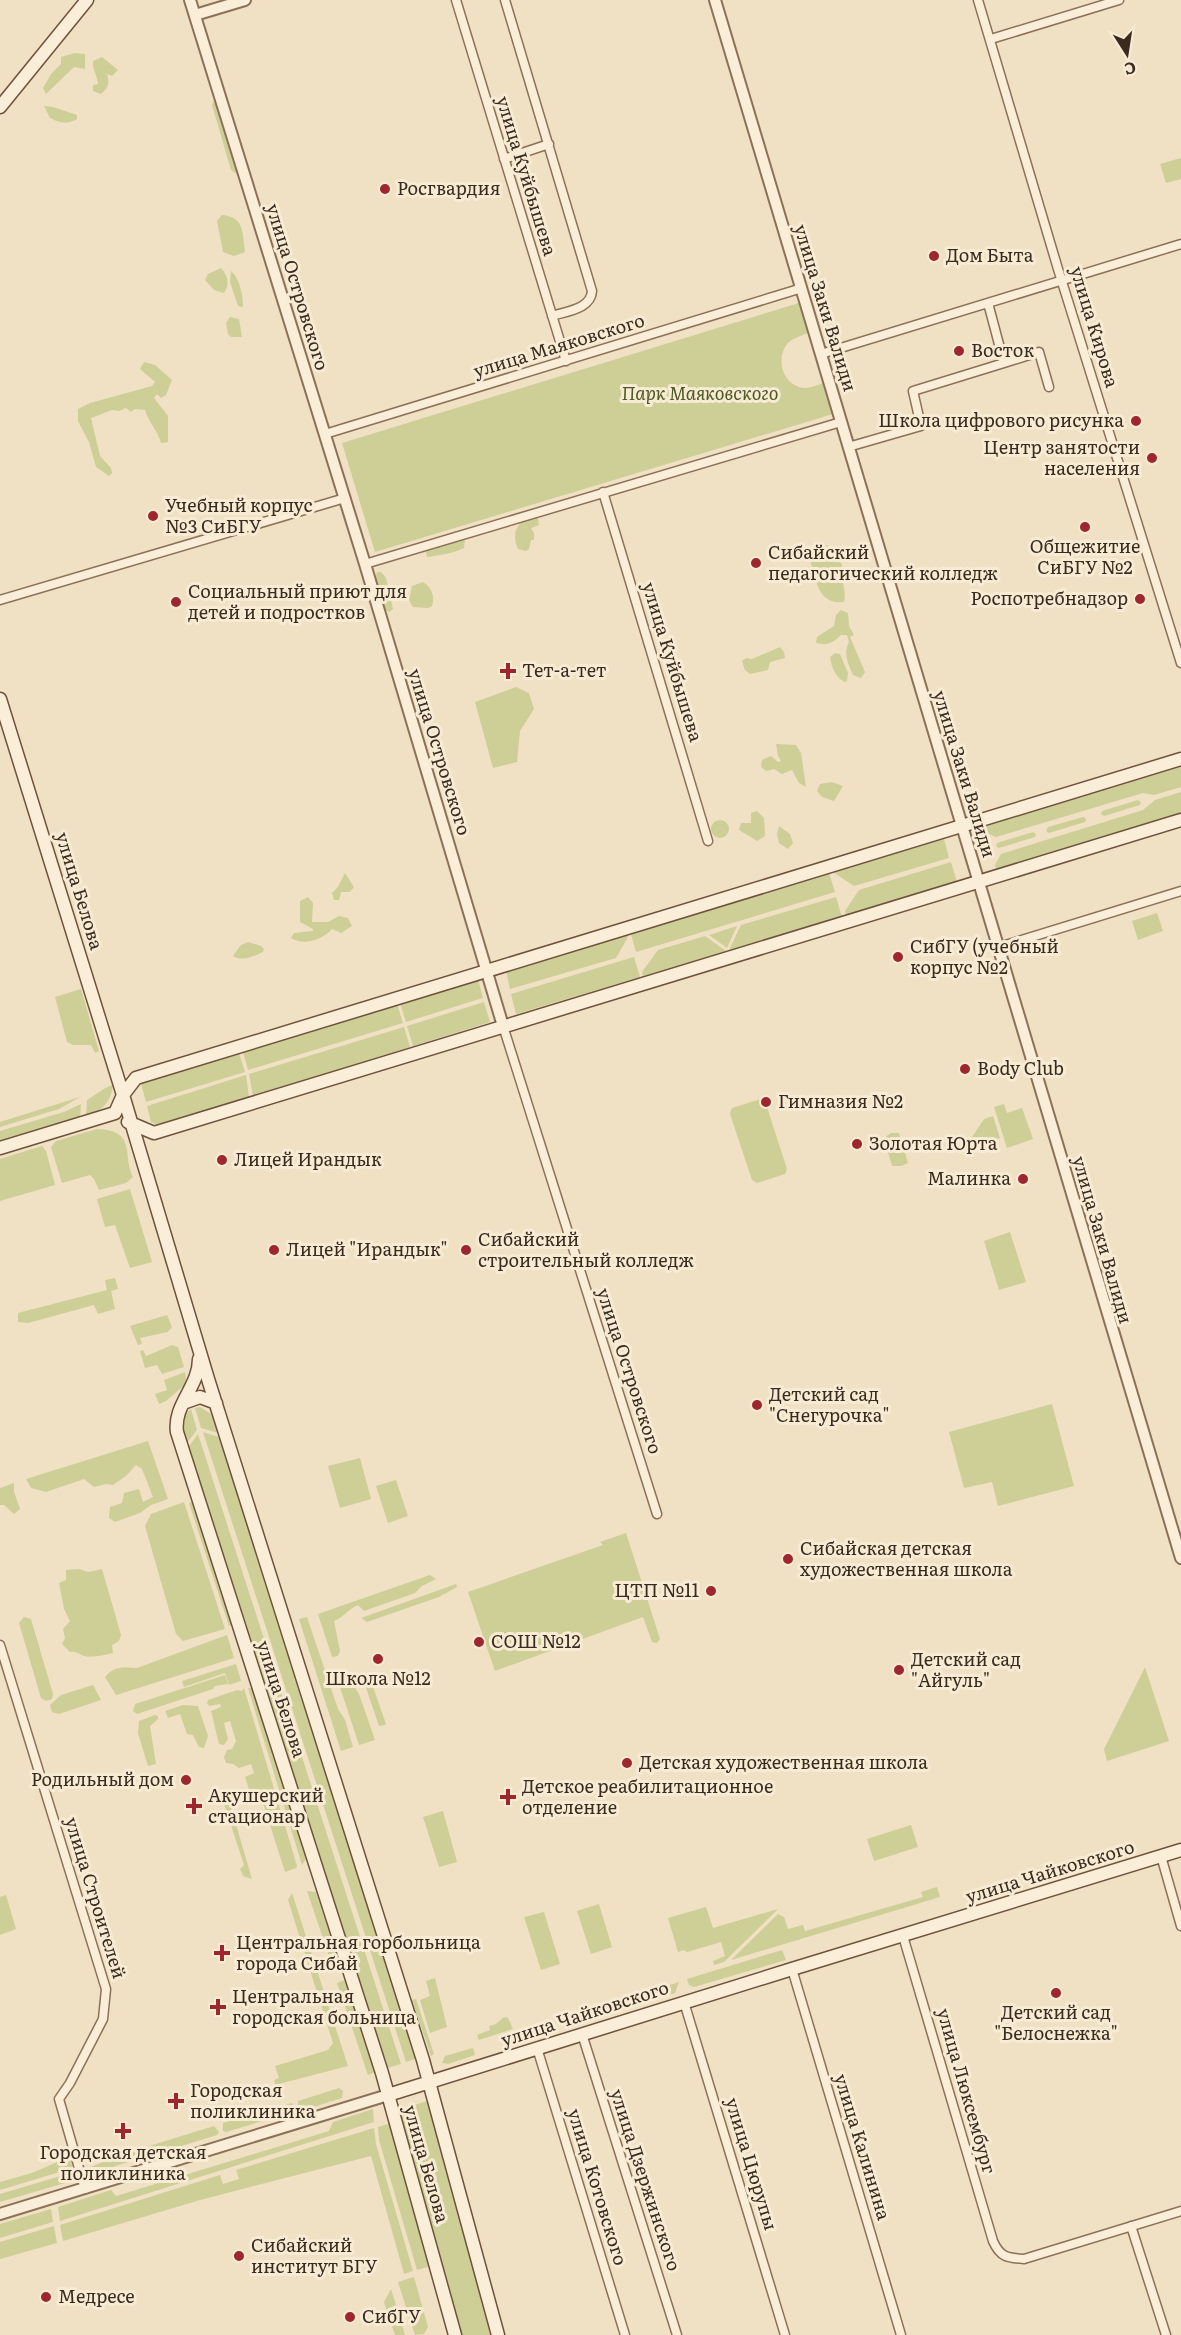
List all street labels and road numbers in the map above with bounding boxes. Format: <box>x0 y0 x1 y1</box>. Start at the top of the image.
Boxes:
street label: улица Куйбышева <box>490 92 565 259</box>
street label: улица Островского <box>260 200 337 373</box>
street label: улица Заки Валиди <box>788 221 865 395</box>
street label: улица Кирова <box>1064 263 1127 391</box>
street label: улица Маяковского <box>470 306 648 383</box>
street label: улица Куйбышева <box>636 578 711 745</box>
street label: улица Островского <box>402 665 479 838</box>
street label: улица Заки Валиди <box>927 687 1004 861</box>
street label: улица Белова <box>50 828 111 953</box>
street label: улица Заки Валиди <box>1067 1152 1140 1327</box>
street label: улица Островского <box>591 1284 670 1457</box>
street label: улица Белова <box>251 1637 314 1761</box>
street label: улица Строителей <box>59 1813 134 1982</box>
street label: улица Чайковского <box>962 1832 1137 1909</box>
street label: улица Чайковского <box>497 1973 672 2052</box>
street label: улица Люксембург <box>931 2005 1004 2176</box>
street label: улица Калинина <box>828 2070 899 2223</box>
street label: улица Дзержинского <box>604 2085 689 2274</box>
street label: улица Цюрупы <box>719 2094 785 2233</box>
street label: улица Белова <box>398 2101 457 2226</box>
street label: улица Котовского <box>562 2105 635 2268</box>

